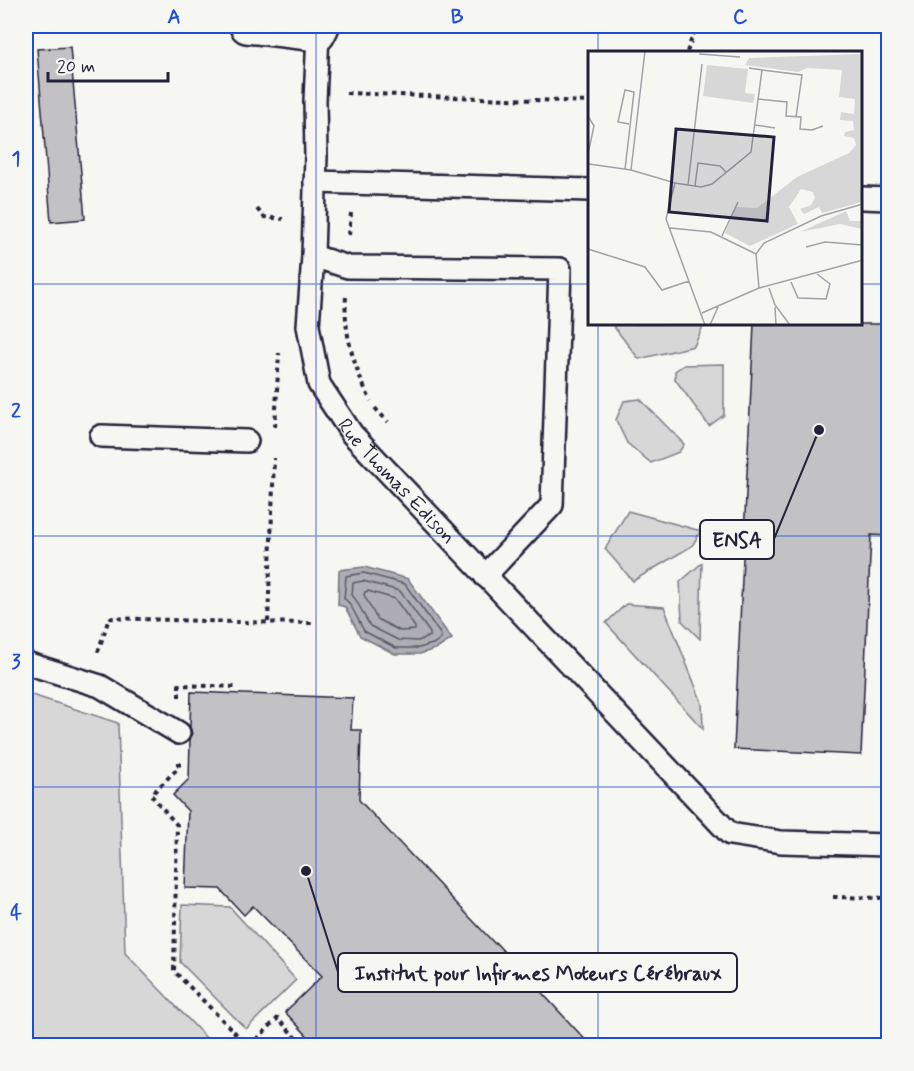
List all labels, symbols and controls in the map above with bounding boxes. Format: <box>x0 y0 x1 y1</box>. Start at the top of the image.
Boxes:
text: A <box>167 4 181 31</box>
text: B <box>451 4 464 31</box>
text: C <box>733 4 748 31</box>
scale bar <box>48 45 168 83</box>
inset map <box>588 51 863 326</box>
text: 20 m <box>57 55 95 79</box>
text: 1 <box>12 146 20 173</box>
text: 2 <box>11 398 21 425</box>
street label: Rue Thomas Edison <box>330 414 461 551</box>
callout: ENSA <box>700 520 774 559</box>
text: ENSA <box>712 527 762 555</box>
text: 3 <box>11 649 21 676</box>
text: 4 <box>10 900 22 927</box>
callout: Institut pour Infirmes Moteurs Cérébraux <box>338 953 737 992</box>
text: Institut pour Infirmes Moteurs Cérébraux <box>354 960 722 988</box>

